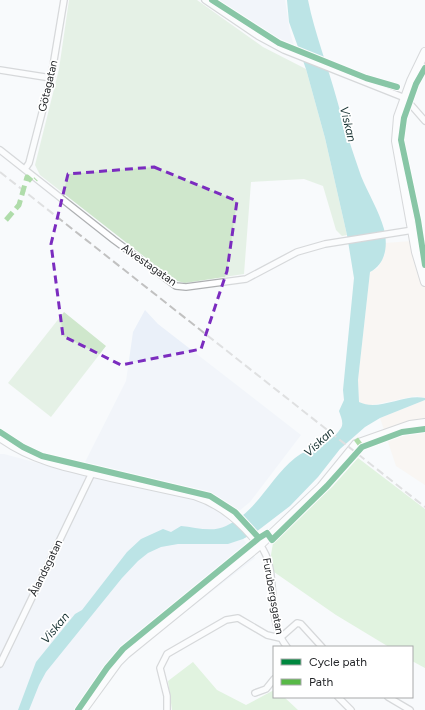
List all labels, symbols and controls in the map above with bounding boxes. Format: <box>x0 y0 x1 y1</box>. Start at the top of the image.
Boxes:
street label: Götagatan <box>36 59 60 113</box>
water label: Viskan <box>337 105 359 144</box>
street label: Alvestagatan <box>119 241 179 289</box>
water label: Viskan <box>301 424 337 459</box>
street label: Ålandsgatan <box>26 537 65 598</box>
street label: Furubergsgatan <box>260 557 286 635</box>
water label: Viskan <box>38 609 72 646</box>
legend <box>273 646 413 698</box>
text: Cycle path <box>309 655 367 669</box>
text: Path <box>309 675 333 689</box>

